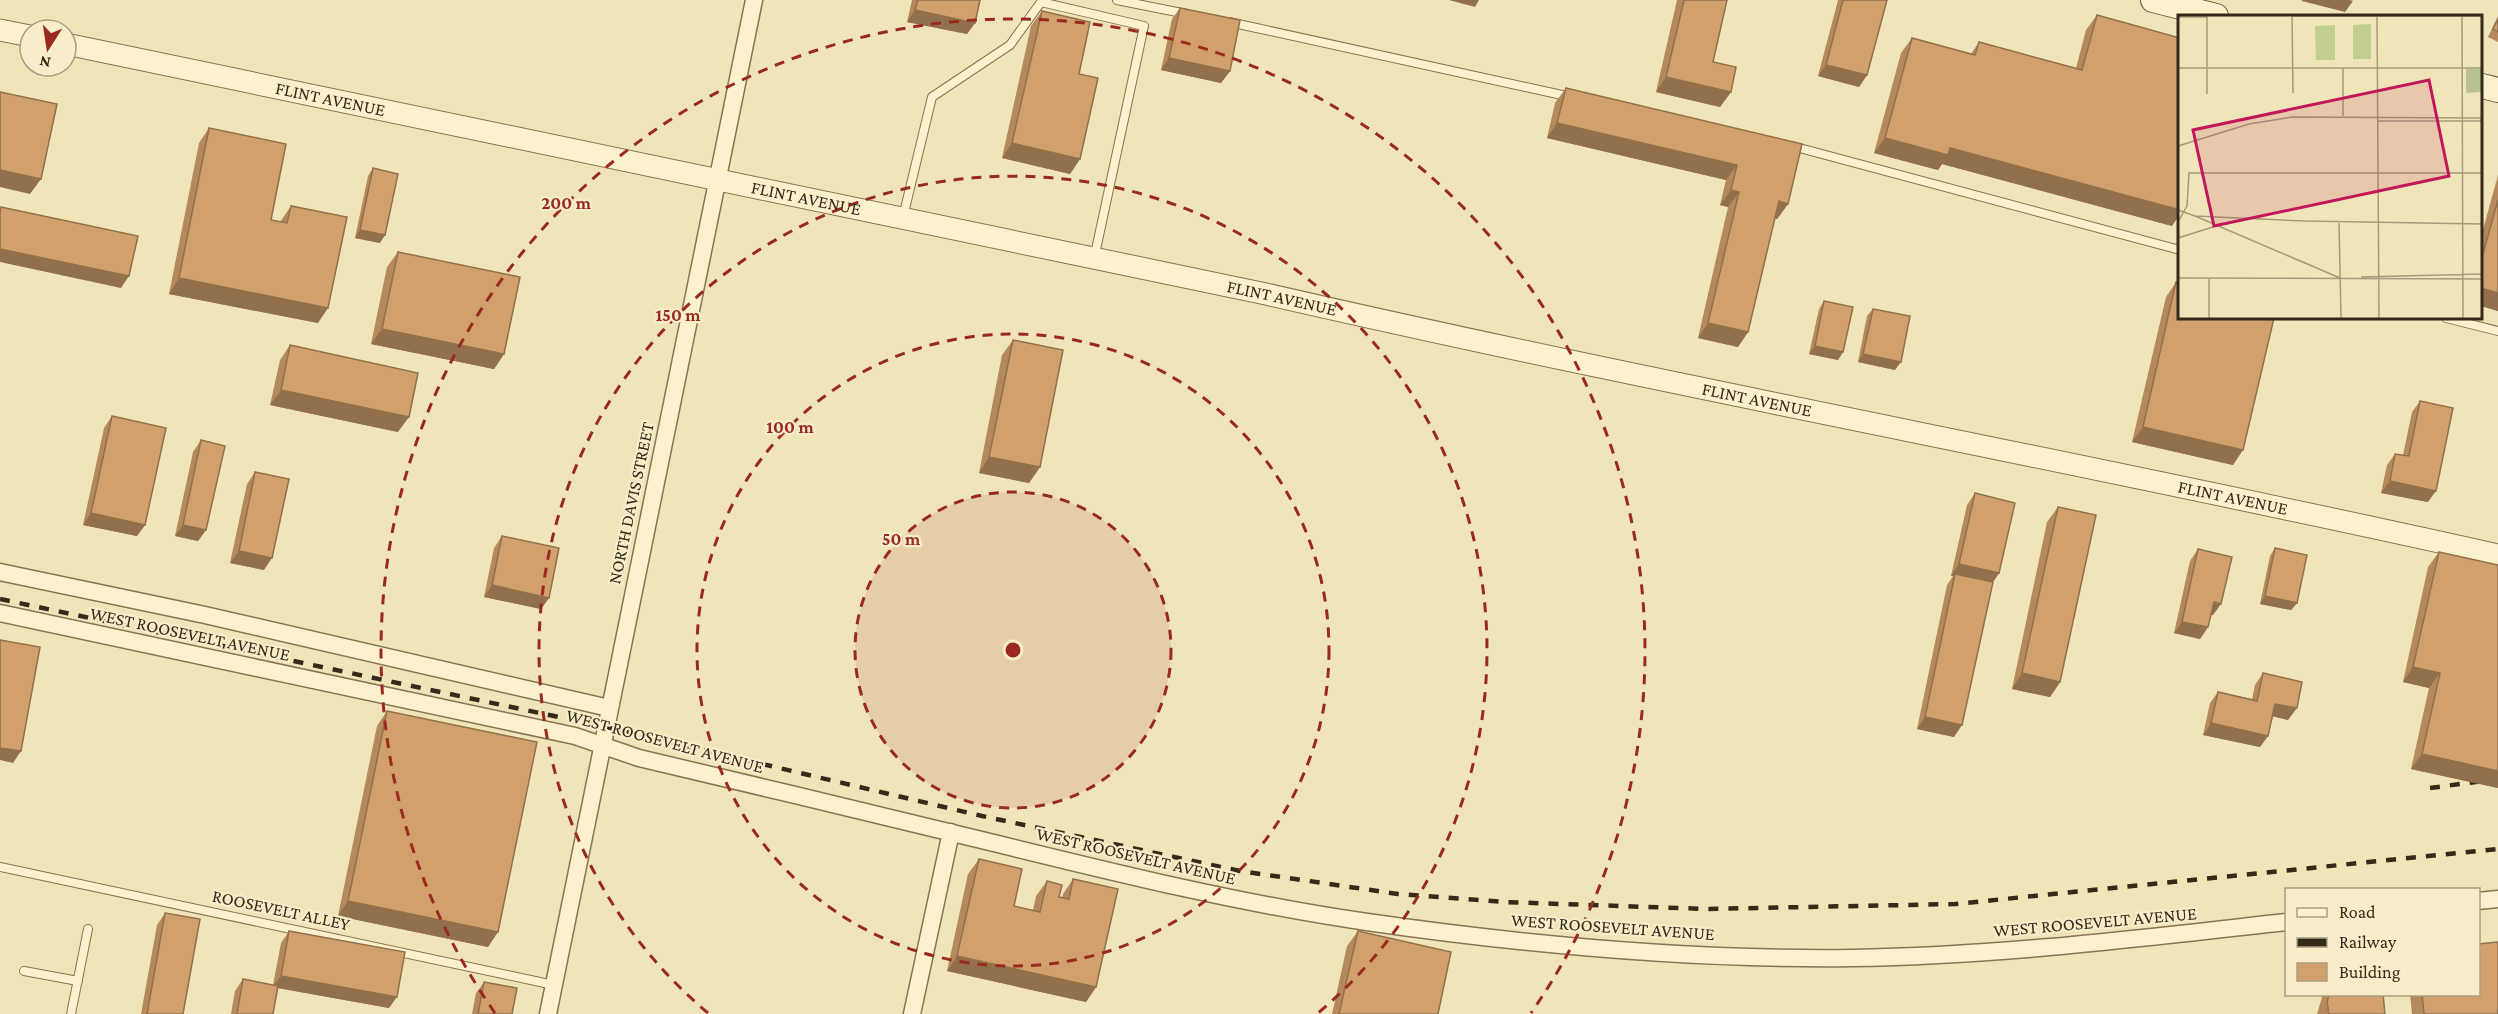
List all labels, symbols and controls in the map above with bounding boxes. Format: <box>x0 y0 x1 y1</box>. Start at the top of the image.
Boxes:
inset map <box>2178 15 2483 320</box>
north arrow <box>18 18 78 78</box>
text: N <box>38 53 52 72</box>
street label: FLINT AVENUE <box>274 78 387 120</box>
street label: FLINT AVENUE <box>749 177 863 219</box>
text: 200 m <box>541 193 592 213</box>
street label: FLINT AVENUE <box>1225 276 1339 320</box>
text: 150 m <box>655 305 701 325</box>
street label: FLINT AVENUE <box>1700 379 1814 421</box>
text: 100 m <box>766 417 814 437</box>
street label: NORTH DAVIS STREET <box>604 420 658 586</box>
street label: FLINT AVENUE <box>2176 476 2290 519</box>
text: 50 m <box>882 529 921 549</box>
street label: WEST ROOSEVELT AVENUE <box>88 603 292 665</box>
centre of rings <box>1003 640 1023 660</box>
street label: WEST ROOSEVELT AVENUE <box>564 705 766 777</box>
street label: WEST ROOSEVELT AVENUE <box>1034 823 1238 889</box>
street label: ROOSEVELT ALLEY <box>210 886 352 934</box>
legend <box>2285 888 2480 996</box>
text: Road <box>2339 902 2376 922</box>
street label: WEST ROOSEVELT AVENUE <box>1993 903 2198 941</box>
street label: WEST ROOSEVELT AVENUE <box>1511 910 1716 944</box>
text: Railway <box>2339 932 2397 952</box>
text: Building <box>2339 962 2401 982</box>

